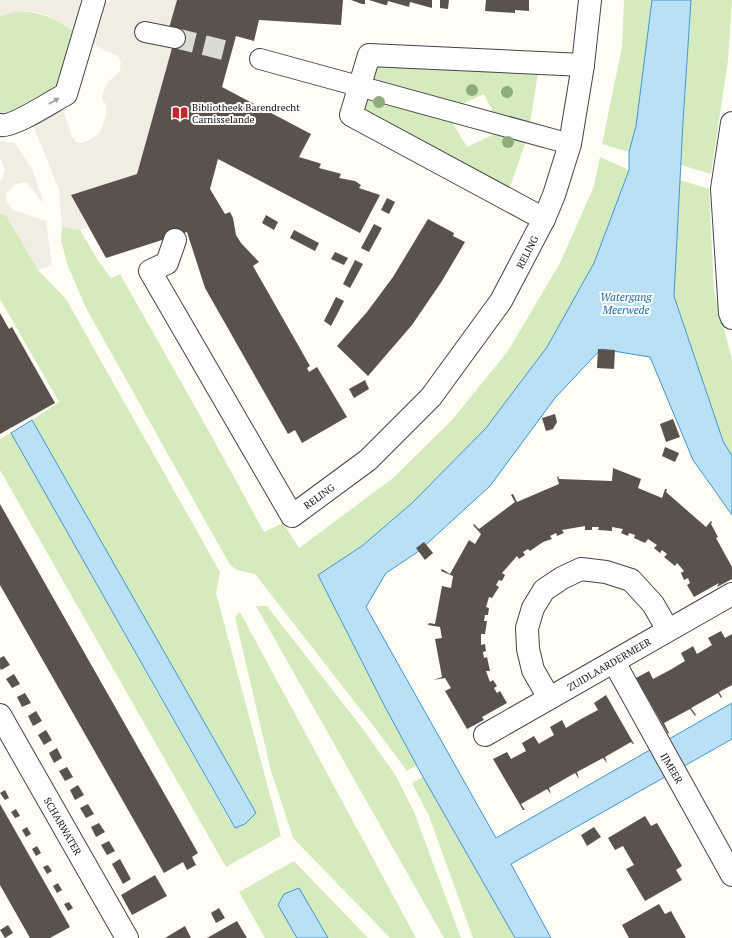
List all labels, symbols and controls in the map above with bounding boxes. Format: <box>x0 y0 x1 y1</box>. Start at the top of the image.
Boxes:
one-way arrow <box>48 97 60 104</box>
place label: Bibliotheek Barendrecht Carnisselande <box>192 101 300 126</box>
library icon: Bibliotheek Barendrecht Carnisselande <box>171 104 189 122</box>
street label: RELING <box>514 233 541 271</box>
water label: Watergang Meerwede <box>600 290 652 317</box>
street label: RELING <box>301 481 338 512</box>
street label: ZUIDLAARDERMEER <box>565 635 654 694</box>
street label: IJMEER <box>658 750 686 787</box>
street label: SCHARWATER <box>41 795 85 858</box>

